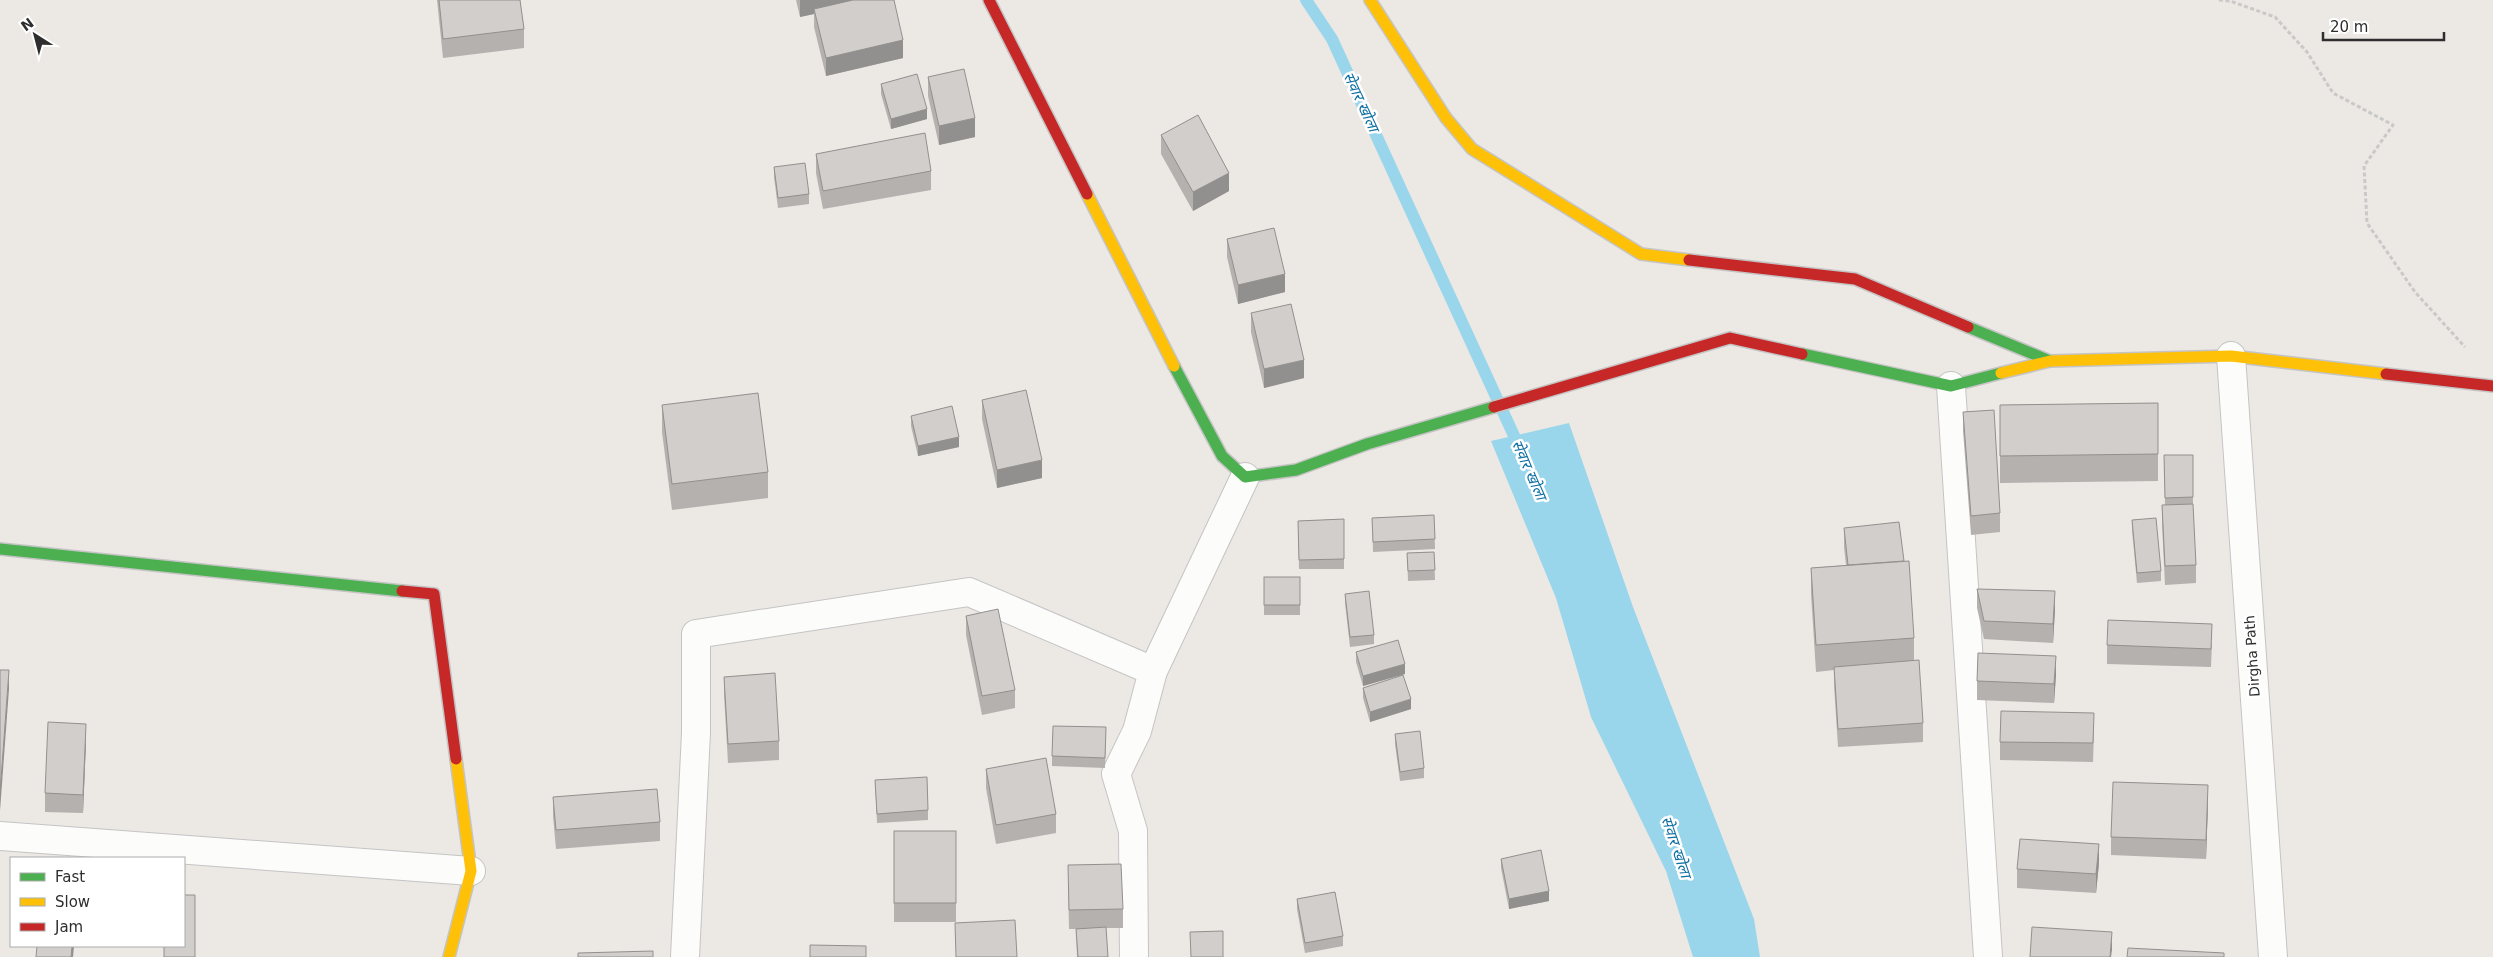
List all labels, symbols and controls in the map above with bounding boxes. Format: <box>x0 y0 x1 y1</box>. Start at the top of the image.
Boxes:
north arrow <box>10 10 60 60</box>
scale bar <box>2323 10 2444 42</box>
text: N <box>18 15 37 34</box>
text: 20 m <box>2330 18 2368 36</box>
water label: सेवार खोला <box>1339 69 1384 137</box>
water label: सेवार खोला <box>1508 437 1551 505</box>
street label: Dirgha Path <box>2241 615 2263 697</box>
water label: सेवार खोला <box>1657 814 1696 883</box>
legend <box>10 857 185 947</box>
text: Fast <box>55 868 85 886</box>
text: Slow <box>55 893 90 911</box>
text: Jam <box>54 918 83 936</box>

